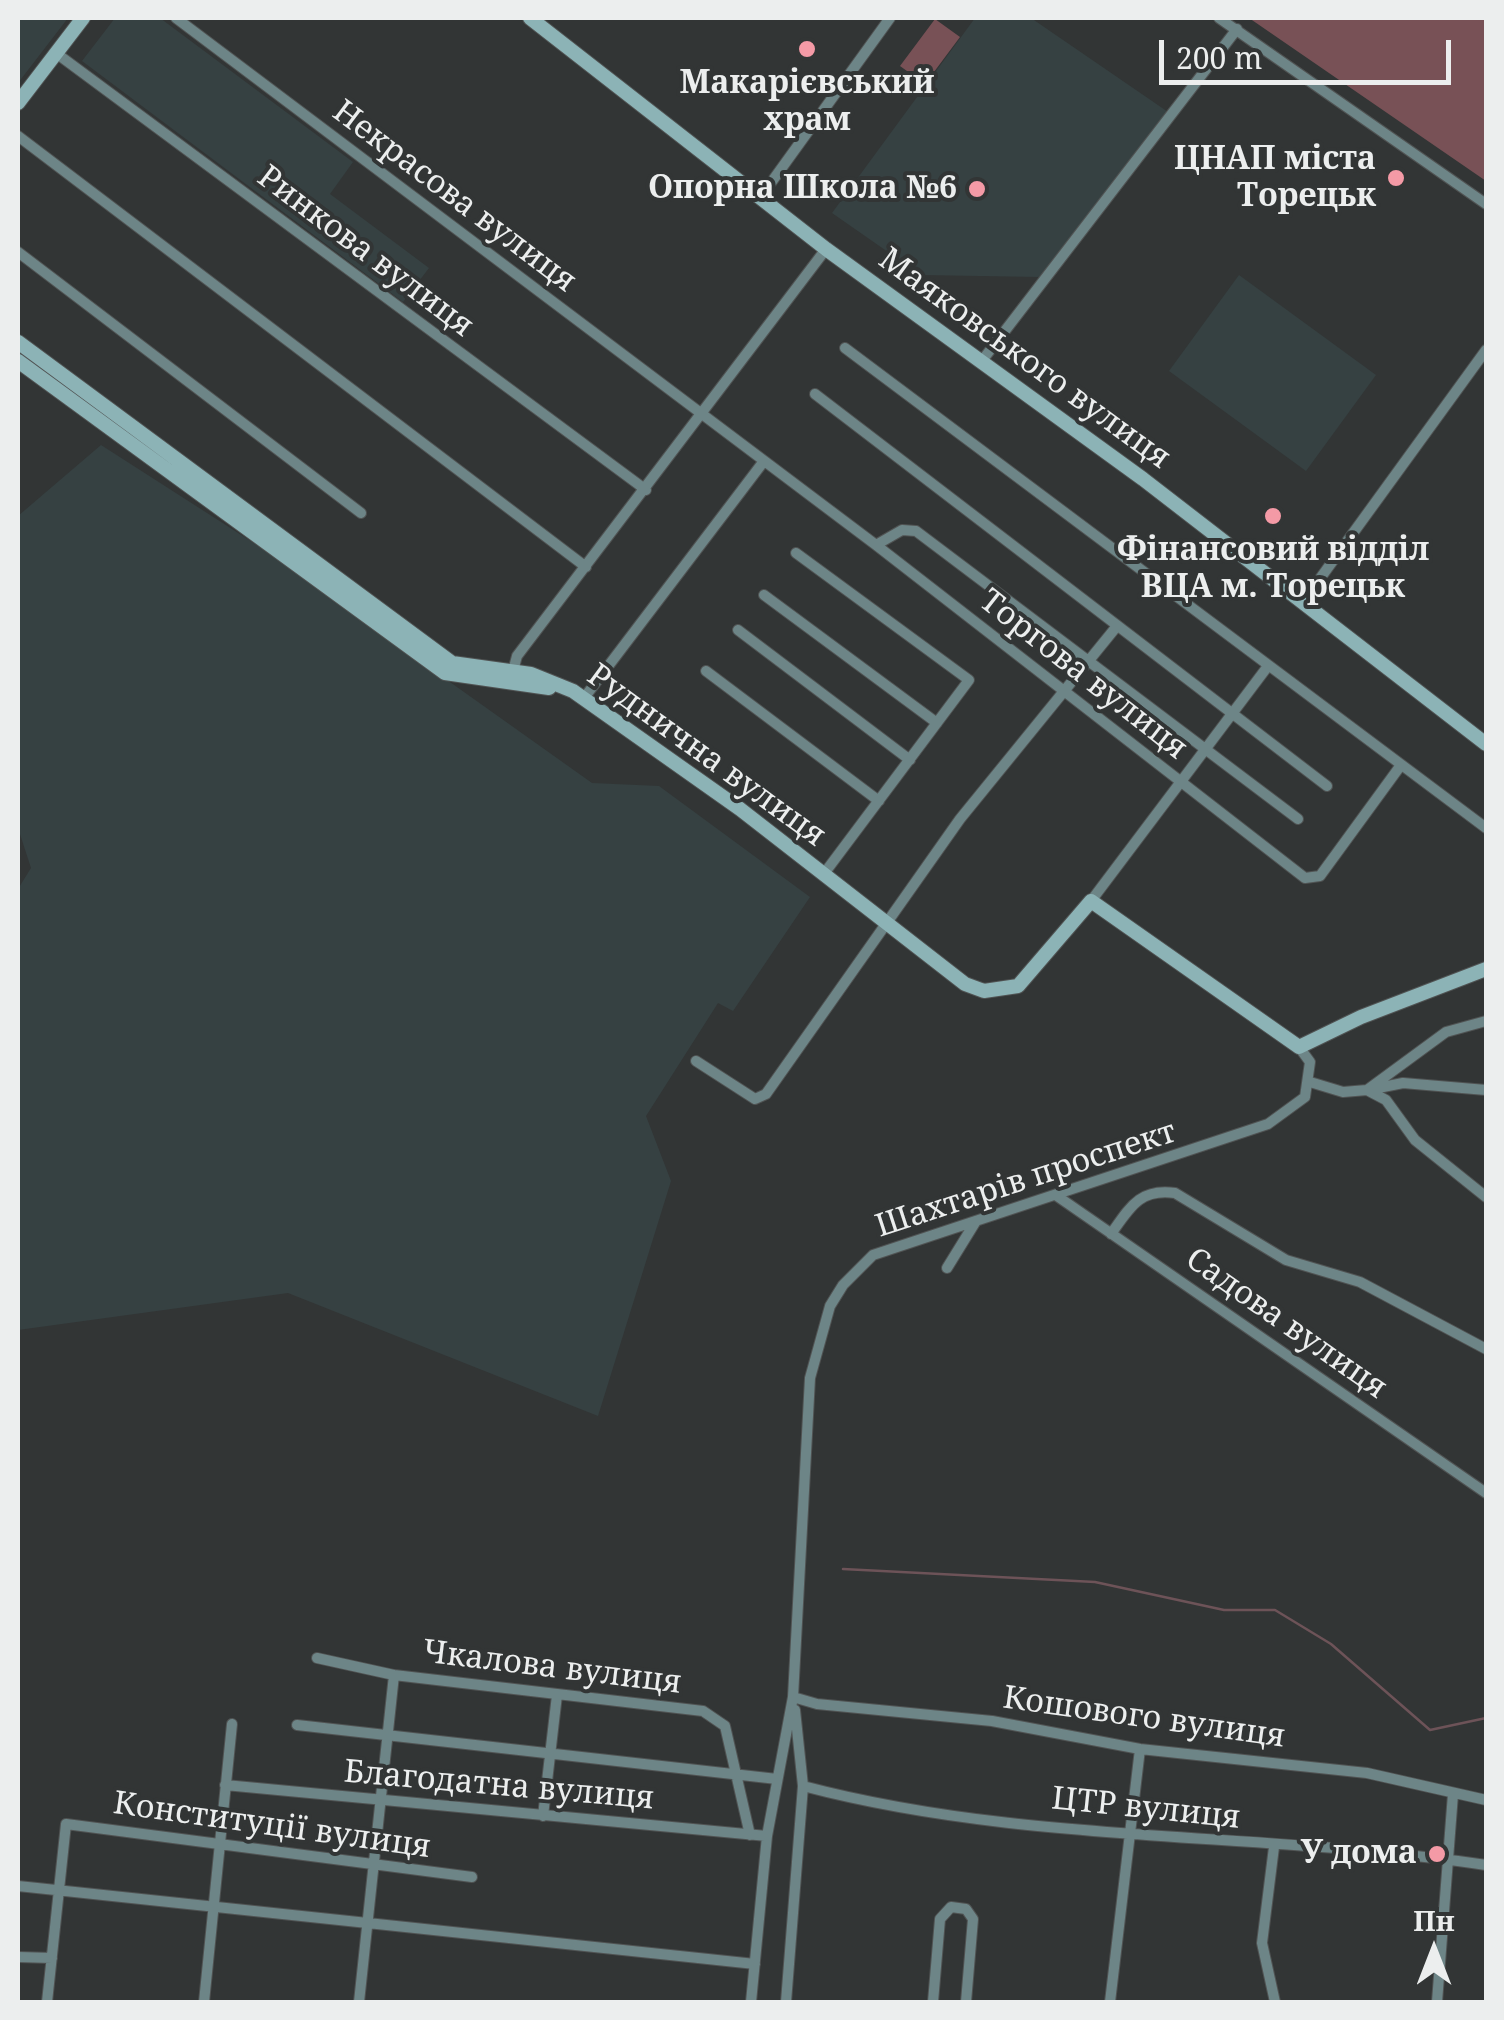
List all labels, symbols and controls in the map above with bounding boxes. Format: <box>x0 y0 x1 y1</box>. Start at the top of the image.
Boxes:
scale bar <box>1164 20 1456 82</box>
text: 200 m <box>1176 37 1262 78</box>
marker: Макарієвський храм <box>796 38 818 60</box>
place label: Макарієвський храм <box>679 65 935 140</box>
street label: Некрасова вулиця <box>325 93 583 301</box>
place label: ЦНАП міста Торецьк <box>1174 141 1376 216</box>
street label: Ринкова вулиця <box>249 158 481 346</box>
marker: ЦНАП міста Торецьк <box>1385 167 1407 189</box>
place label: Опорна Школа №6 <box>648 170 957 208</box>
marker: Опорна Школа №6 <box>966 178 988 200</box>
street label: Маяковського вулиця <box>871 240 1177 478</box>
marker: Фінансовий відділ ВЦА м. Торецьк <box>1262 505 1284 527</box>
place label: Фінансовий відділ ВЦА м. Торецьк <box>1117 532 1429 607</box>
street label: Торгова вулиця <box>971 582 1195 768</box>
street label: Руднична вулиця <box>579 657 833 855</box>
street label: Шахтарів проспект <box>871 1113 1181 1247</box>
street label: Садова вулиця <box>1178 1240 1394 1408</box>
street label: Чкалова вулиця <box>420 1633 684 1703</box>
street label: Кошового вулиця <box>1001 1679 1287 1757</box>
street label: Благодатна вулиця <box>342 1753 656 1819</box>
street label: ЦТР вулиця <box>1050 1780 1242 1838</box>
street label: Конституції вулиця <box>111 1785 433 1867</box>
place label: У дома <box>1301 1835 1417 1873</box>
marker: У дома <box>1426 1843 1448 1865</box>
north arrow <box>1384 1900 1484 2000</box>
text: Пн <box>1413 1901 1455 1939</box>

